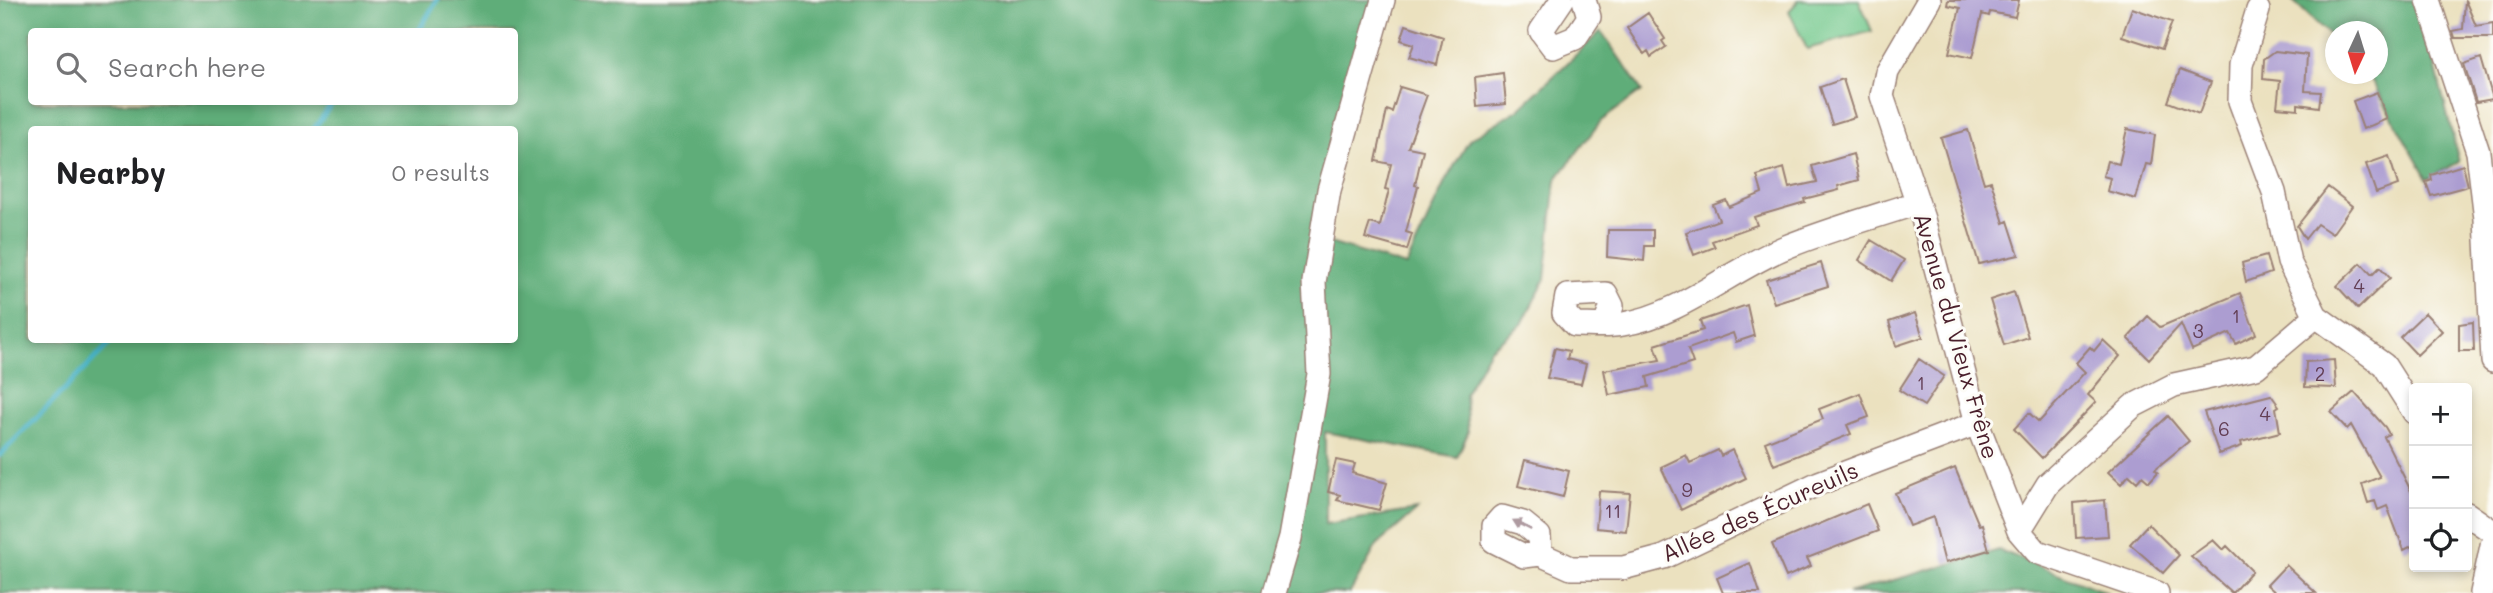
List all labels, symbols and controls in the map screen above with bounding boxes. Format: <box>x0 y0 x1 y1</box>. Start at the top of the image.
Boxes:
north arrow <box>2325 21 2388 84</box>
search box <box>28 28 518 105</box>
icon: search <box>52 48 90 86</box>
text: Search here <box>108 50 266 84</box>
text: Nearby <box>56 152 166 192</box>
text: 0 results <box>392 157 490 187</box>
street label: Avenue du Vieux Frêne <box>1907 209 2006 462</box>
house number: 4 <box>2353 273 2365 298</box>
house number: 1 <box>2232 303 2240 328</box>
house number: 3 <box>2192 318 2204 343</box>
house number: 2 <box>2315 361 2325 386</box>
house number: 1 <box>1917 370 1925 395</box>
map controls <box>2409 383 2472 572</box>
button: + <box>2409 383 2472 446</box>
house number: 4 <box>2259 401 2271 426</box>
house number: 6 <box>2218 416 2230 441</box>
button: − <box>2409 446 2472 509</box>
street label: Allée des Écureuils <box>1657 454 1863 568</box>
house number: 9 <box>1681 477 1693 502</box>
house number: 11 <box>1605 498 1622 523</box>
button: locate <box>2409 509 2472 572</box>
one-way arrow <box>1512 520 1532 531</box>

